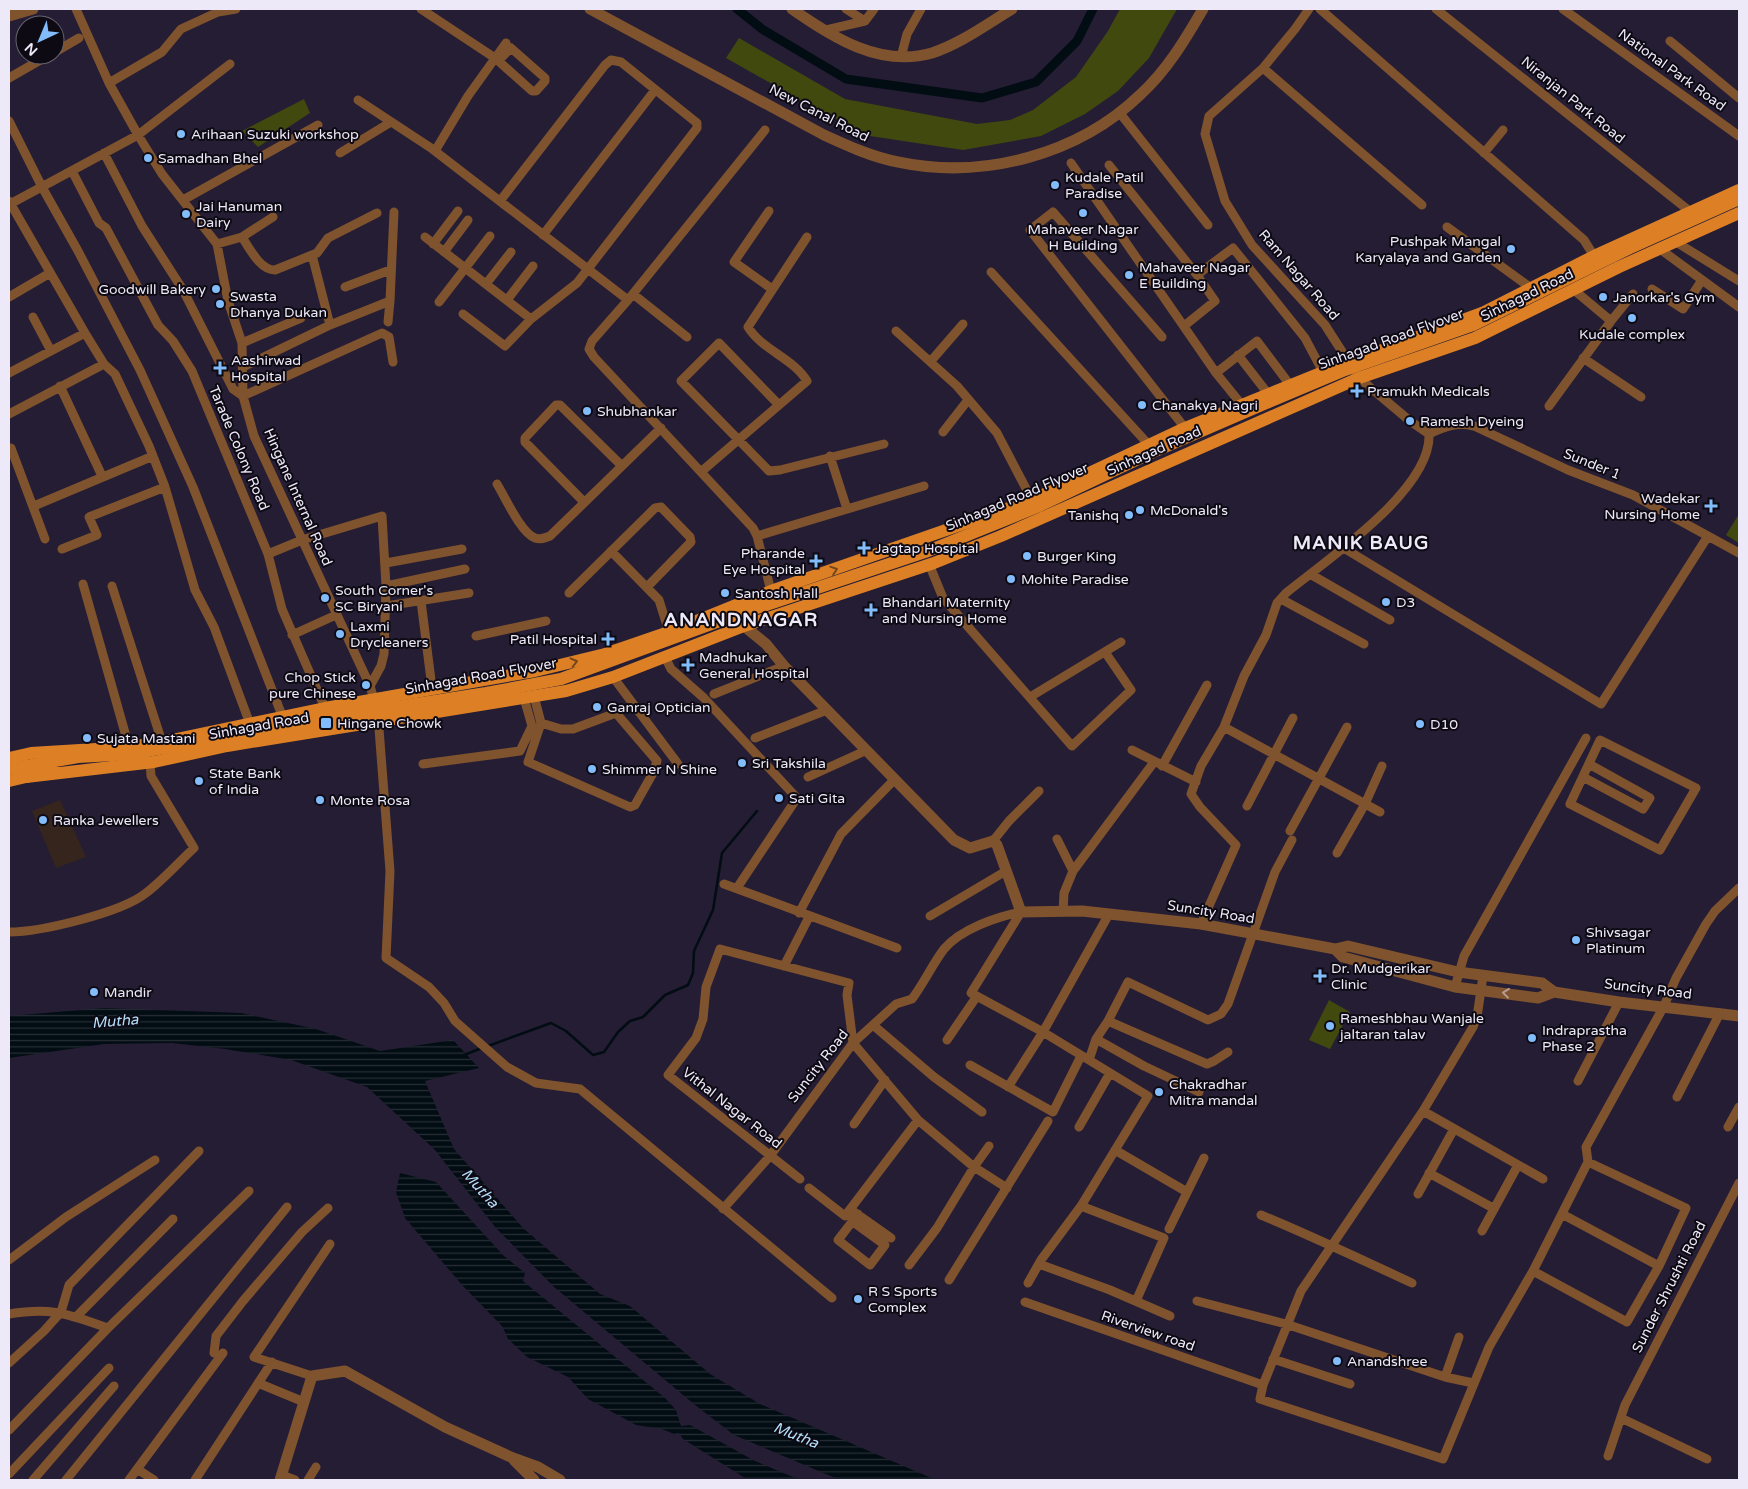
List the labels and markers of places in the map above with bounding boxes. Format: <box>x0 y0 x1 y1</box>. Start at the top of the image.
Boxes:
place label: Arihaan Suzuki workshop <box>191 126 359 143</box>
marker: Arihaan Suzuki workshop <box>175 128 187 140</box>
place label: Samadhan Bhel <box>158 150 262 167</box>
marker: Samadhan Bhel <box>142 152 154 164</box>
place label: Kudale Patil Paradise <box>1065 169 1144 202</box>
marker: Kudale Patil Paradise <box>1049 179 1061 191</box>
place label: Jai Hanuman Dairy <box>196 198 282 231</box>
marker: Mahaveer Nagar H Building <box>1077 207 1089 219</box>
marker: Jai Hanuman Dairy <box>180 208 192 220</box>
place label: Mahaveer Nagar H Building <box>1027 221 1139 254</box>
place label: Pushpak Mangal Karyalaya and Garden <box>1355 233 1501 266</box>
marker: Pushpak Mangal Karyalaya and Garden <box>1505 243 1517 255</box>
place label: Mahaveer Nagar E Building <box>1139 259 1251 292</box>
marker: Mahaveer Nagar E Building <box>1123 269 1135 281</box>
place label: Goodwill Bakery <box>98 281 206 298</box>
marker: Goodwill Bakery <box>210 283 222 295</box>
place label: Swasta Dhanya Dukan <box>230 288 327 321</box>
place label: Janorkar's Gym <box>1613 289 1715 306</box>
marker: Janorkar's Gym <box>1597 291 1609 303</box>
marker: Swasta Dhanya Dukan <box>214 298 226 310</box>
marker: Kudale complex <box>1626 312 1638 324</box>
place label: Kudale complex <box>1579 326 1685 343</box>
place label: Aashirwad Hospital <box>231 352 301 385</box>
marker: Aashirwad Hospital <box>213 361 227 375</box>
place label: Pramukh Medicals <box>1367 383 1490 400</box>
marker: Pramukh Medicals <box>1351 385 1363 397</box>
place label: Chanakya Nagri <box>1152 397 1258 414</box>
marker: Chanakya Nagri <box>1136 399 1148 411</box>
place label: Shubhankar <box>597 403 678 420</box>
marker: Shubhankar <box>581 405 593 417</box>
place label: Ramesh Dyeing <box>1420 413 1524 430</box>
marker: Ramesh Dyeing <box>1404 415 1416 427</box>
place label: Wadekar Nursing Home <box>1604 490 1701 523</box>
marker: Wadekar Nursing Home <box>1704 499 1718 513</box>
place label: McDonald's <box>1150 502 1228 519</box>
marker: McDonald's <box>1134 504 1146 516</box>
place label: Tanishq <box>1068 507 1119 524</box>
marker: Tanishq <box>1123 509 1135 521</box>
place label: Jagtap Hospital <box>875 540 979 557</box>
marker: Jagtap Hospital <box>857 541 871 555</box>
place label: Pharande Eye Hospital <box>723 545 805 578</box>
place label: Burger King <box>1037 548 1116 565</box>
marker: Burger King <box>1021 550 1033 562</box>
marker: Pharande Eye Hospital <box>809 554 823 568</box>
place label: Mohite Paradise <box>1021 571 1129 588</box>
marker: Mohite Paradise <box>1005 573 1017 585</box>
place label: South Corner's SC Biryani <box>335 582 433 615</box>
place label: Santosh Hall <box>735 585 818 602</box>
marker: Santosh Hall <box>719 587 731 599</box>
marker: South Corner's SC Biryani <box>319 592 331 604</box>
place label: Bhandari Maternity and Nursing Home <box>882 594 1011 627</box>
place label: D3 <box>1396 594 1415 611</box>
marker: D3 <box>1380 596 1392 608</box>
marker: Bhandari Maternity and Nursing Home <box>864 603 878 617</box>
place label: Laxmi Drycleaners <box>350 618 429 651</box>
marker: Laxmi Drycleaners <box>334 628 346 640</box>
place label: Patil Hospital <box>510 631 597 648</box>
marker: Patil Hospital <box>601 632 615 646</box>
place label: Madhukar General Hospital <box>699 649 809 682</box>
marker: Madhukar General Hospital <box>681 658 695 672</box>
place label: Chop Stick pure Chinese <box>269 669 356 702</box>
marker: Chop Stick pure Chinese <box>360 679 372 691</box>
place label: Ganraj Optician <box>607 699 711 716</box>
marker: Ganraj Optician <box>591 701 603 713</box>
place label: Hingane Chowk <box>337 715 442 732</box>
marker: Hingane Chowk <box>319 716 333 730</box>
place label: D10 <box>1430 716 1458 733</box>
marker: D10 <box>1414 718 1426 730</box>
place label: Sujata Mastani <box>97 730 195 747</box>
marker: Sujata Mastani <box>81 732 93 744</box>
place label: Sri Takshila <box>752 755 826 772</box>
marker: Sri Takshila <box>736 757 748 769</box>
place label: Shimmer N Shine <box>602 761 717 778</box>
marker: Shimmer N Shine <box>586 763 598 775</box>
place label: State Bank of India <box>209 765 281 798</box>
marker: State Bank of India <box>193 775 205 787</box>
place label: Sati Gita <box>789 790 845 807</box>
place label: Monte Rosa <box>330 792 410 809</box>
marker: Sati Gita <box>773 792 785 804</box>
marker: Monte Rosa <box>314 794 326 806</box>
place label: Ranka Jewellers <box>53 812 159 829</box>
marker: Ranka Jewellers <box>37 814 49 826</box>
place label: Shivsagar Platinum <box>1586 924 1651 957</box>
marker: Shivsagar Platinum <box>1570 934 1582 946</box>
place label: Dr. Mudgerikar Clinic <box>1331 960 1431 993</box>
marker: Dr. Mudgerikar Clinic <box>1313 969 1327 983</box>
place label: Mandir <box>104 984 152 1001</box>
marker: Mandir <box>88 986 100 998</box>
place label: Rameshbhau Wanjale jaltaran talav <box>1339 1010 1484 1043</box>
marker: Rameshbhau Wanjale jaltaran talav <box>1324 1020 1336 1032</box>
place label: Indraprastha Phase 2 <box>1542 1022 1627 1055</box>
marker: Indraprastha Phase 2 <box>1526 1032 1538 1044</box>
place label: Chakradhar Mitra mandal <box>1169 1076 1258 1109</box>
marker: Chakradhar Mitra mandal <box>1153 1086 1165 1098</box>
place label: R S Sports Complex <box>868 1283 937 1316</box>
marker: R S Sports Complex <box>852 1293 864 1305</box>
place label: Anandshree <box>1347 1353 1427 1370</box>
marker: Anandshree <box>1331 1355 1343 1367</box>

